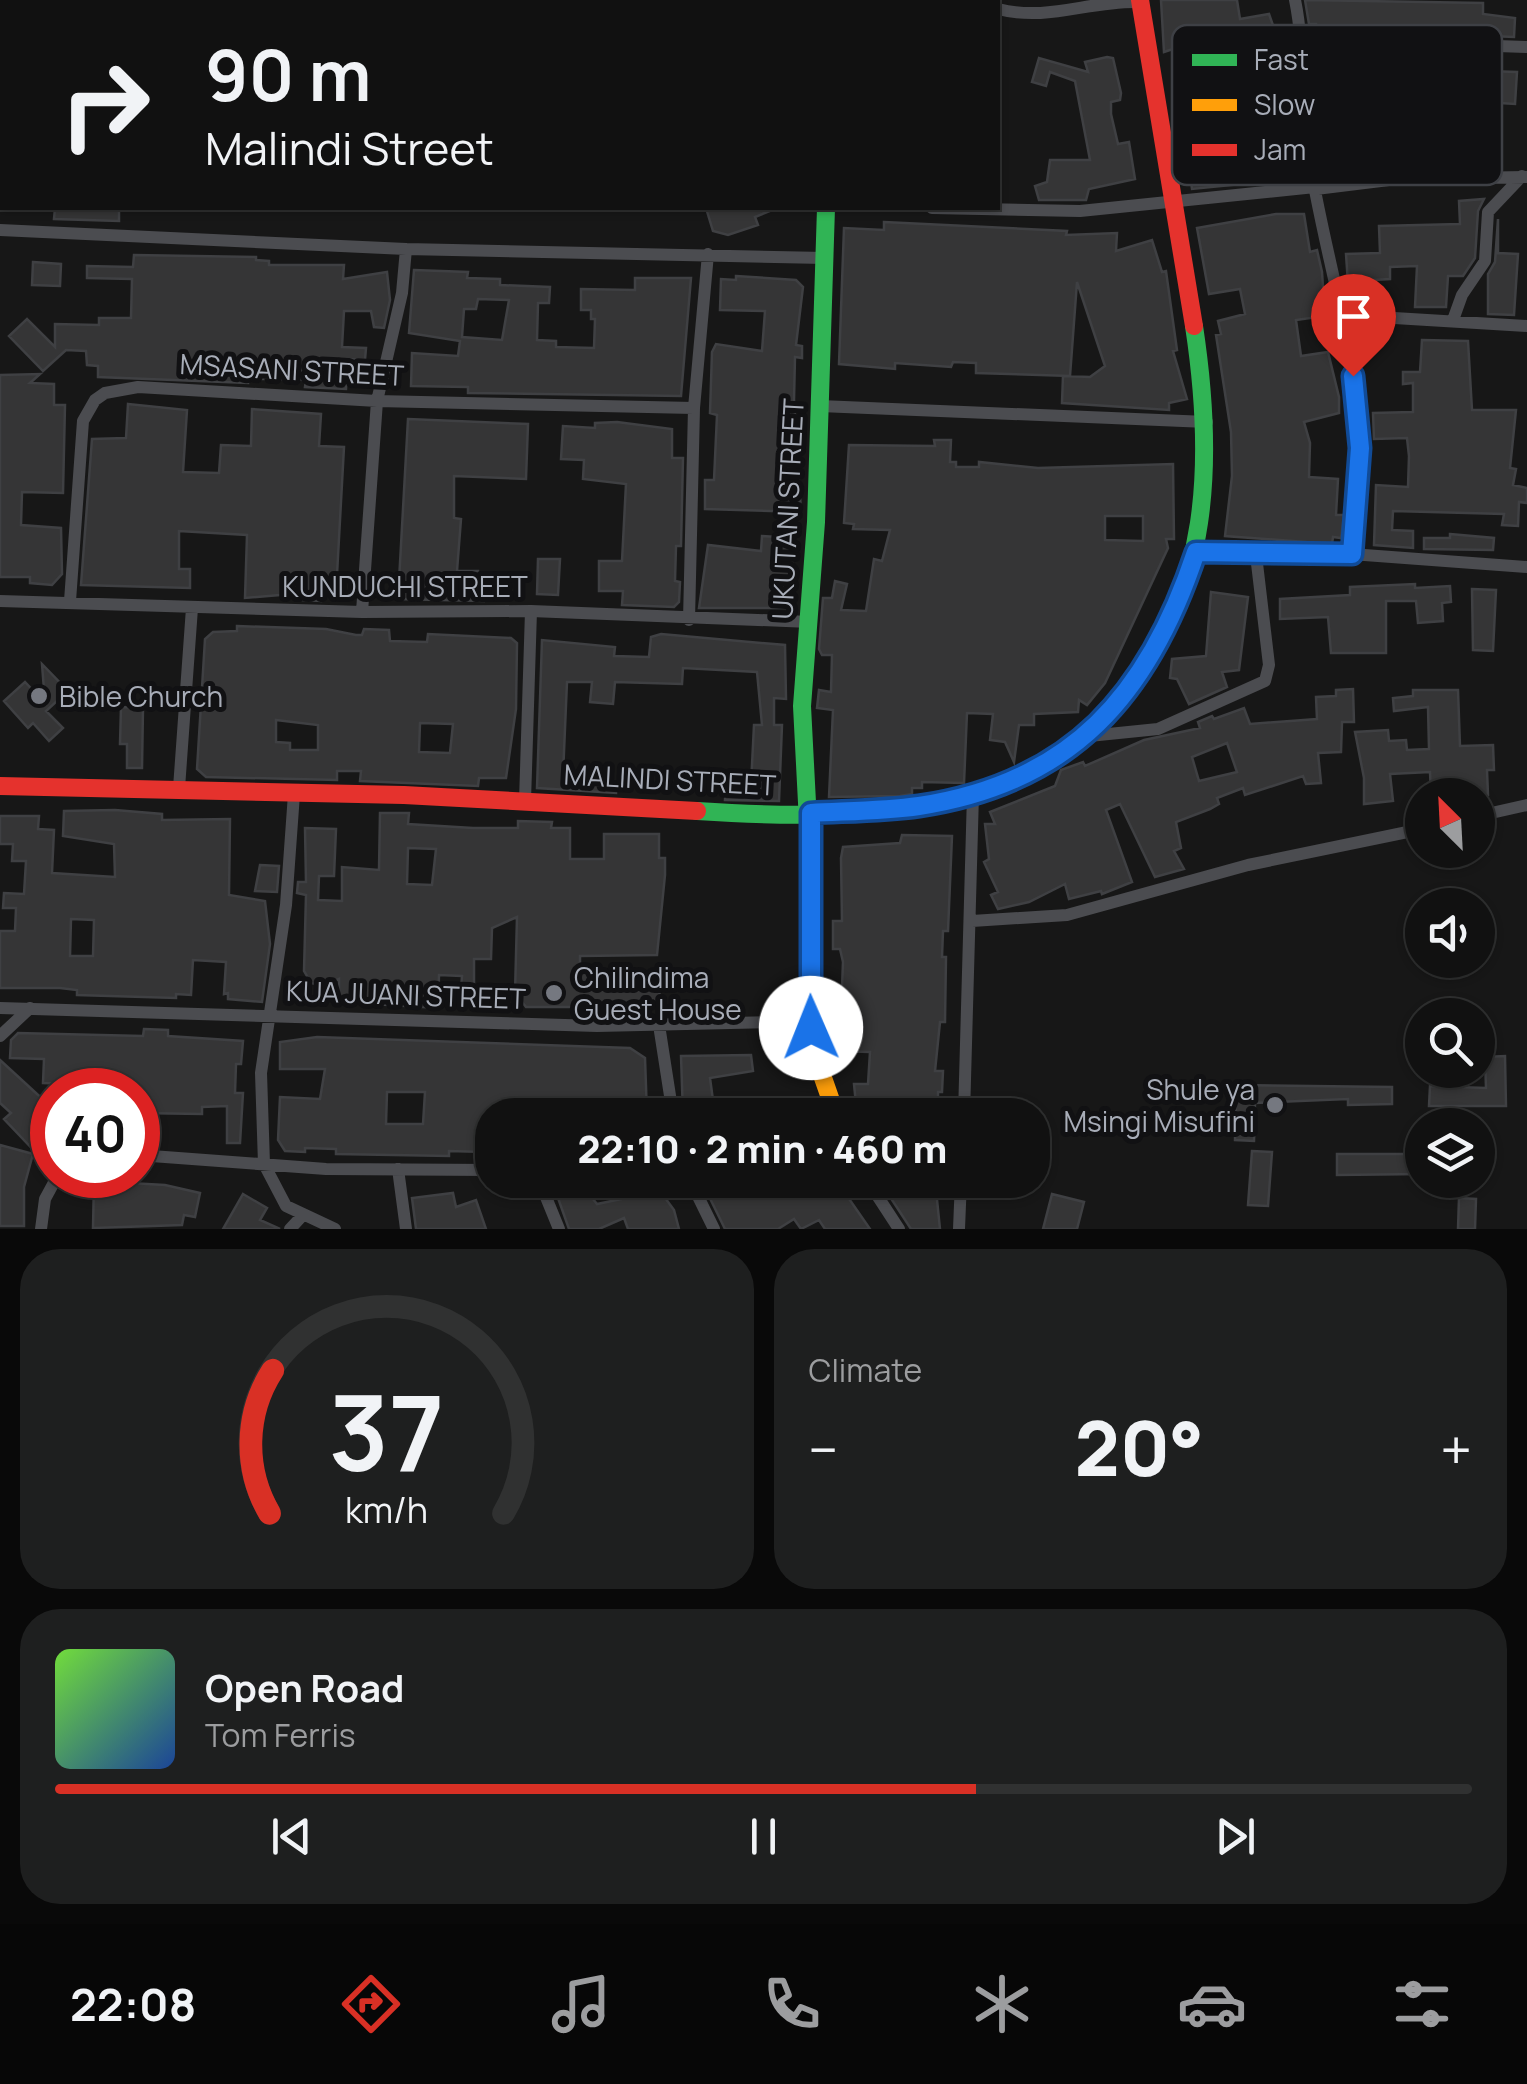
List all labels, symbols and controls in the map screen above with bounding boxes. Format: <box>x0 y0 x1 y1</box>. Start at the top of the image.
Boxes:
legend <box>1172 25 1502 185</box>
text: 90 m <box>205 26 372 122</box>
icon: right <box>40 40 170 170</box>
text: Fast <box>1254 40 1309 78</box>
text: Slow <box>1254 85 1315 123</box>
text: Malindi Street <box>205 117 494 179</box>
text: Jam <box>1254 130 1306 168</box>
pin <box>1311 274 1396 377</box>
icon: arrive <box>1326 289 1381 344</box>
street label: MSASANI STREET <box>179 344 405 394</box>
street label: UKUTANI STREET <box>762 397 812 621</box>
street label: KUNDUCHI STREET <box>282 567 528 605</box>
place label: Bible Church <box>59 677 223 715</box>
marker: Bible Church <box>28 685 50 707</box>
street label: MALINDI STREET <box>563 754 777 804</box>
north arrow <box>1405 778 1495 868</box>
map controls <box>1405 778 1495 1198</box>
button: sound <box>1405 888 1495 978</box>
place label: Chilindima Guest House <box>574 958 742 1028</box>
street label: KUA JUANI STREET <box>285 971 527 1017</box>
position arrow <box>759 976 863 1080</box>
marker: Chilindima Guest House <box>543 982 565 1004</box>
button: search <box>1405 998 1495 1088</box>
speed limit sign: 40 <box>30 1068 160 1198</box>
place label: Shule ya Msingi Misufini <box>1063 1070 1255 1140</box>
marker: Shule ya Msingi Misufini <box>1264 1094 1286 1116</box>
button: layers <box>1405 1108 1495 1198</box>
text: 22:10 · 2 min · 460 m <box>578 1122 947 1174</box>
text: Climate <box>809 1348 922 1392</box>
text: 37 <box>329 1360 445 1502</box>
text: 20° <box>1074 1396 1204 1499</box>
text: − <box>809 1411 838 1487</box>
text: + <box>1440 1411 1472 1487</box>
text: km/h <box>345 1485 428 1534</box>
text: Open Road <box>205 1661 404 1713</box>
text: Tom Ferris <box>205 1713 356 1757</box>
icon: previous <box>264 1809 319 1864</box>
icon: pause <box>736 1809 791 1864</box>
icon: next <box>1208 1809 1263 1864</box>
icon: directions <box>336 1969 406 2039</box>
icon: music <box>546 1969 616 2039</box>
icon: phone <box>757 1969 827 2039</box>
icon: climate <box>967 1969 1037 2039</box>
icon: car <box>1177 1969 1247 2039</box>
icon: filters <box>1387 1969 1457 2039</box>
text: 22:08 <box>70 1973 196 2035</box>

